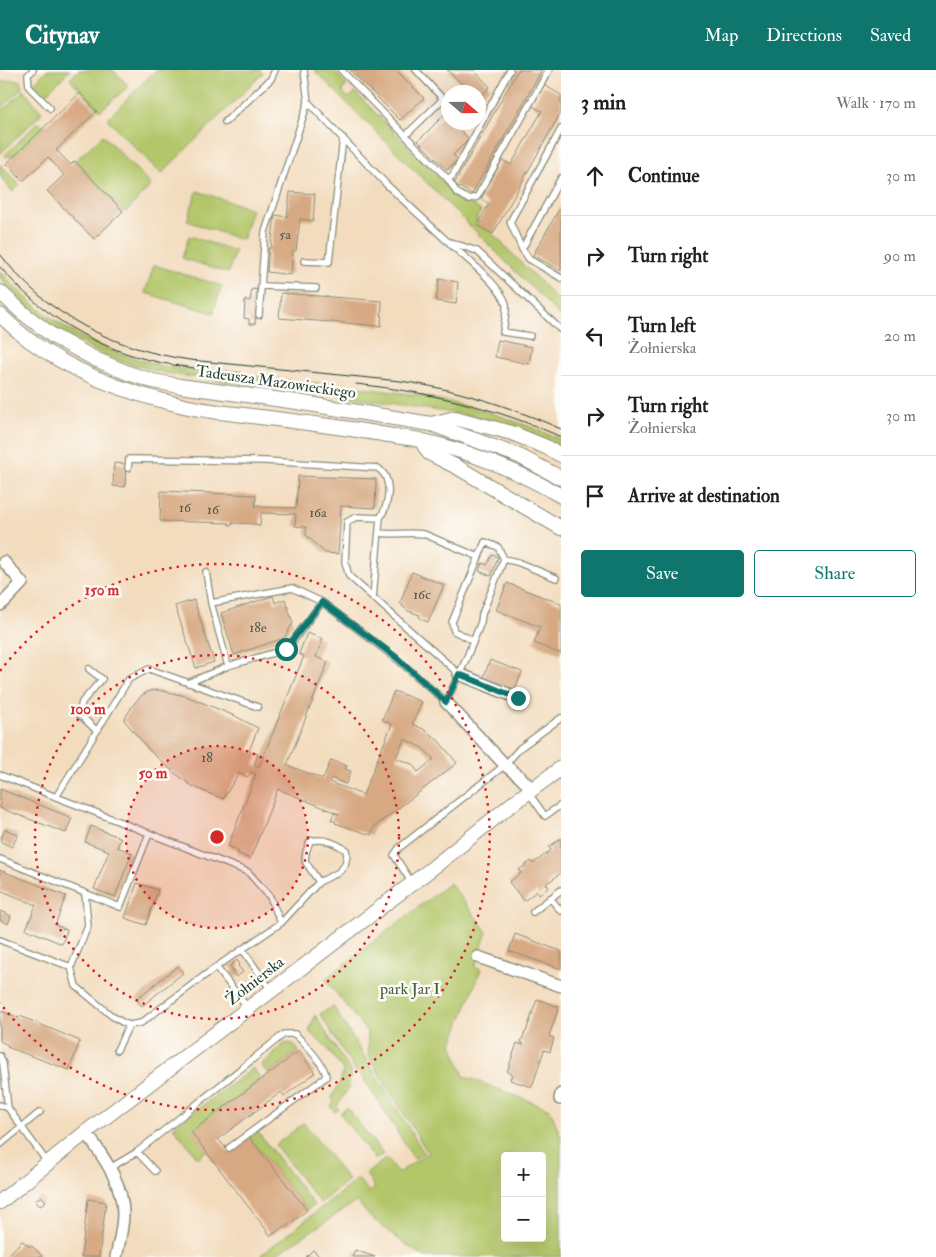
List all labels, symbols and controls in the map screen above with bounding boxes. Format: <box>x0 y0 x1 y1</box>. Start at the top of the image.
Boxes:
text: Citynav <box>25 20 99 51</box>
text: Map <box>705 24 738 47</box>
text: Directions <box>766 24 842 47</box>
text: Saved <box>870 24 911 47</box>
north arrow <box>441 85 486 130</box>
text: 3 min <box>581 89 626 116</box>
text: Walk · 170 m <box>836 93 916 113</box>
icon: ahead <box>581 162 609 190</box>
text: Continue <box>628 164 699 188</box>
text: 30 m <box>886 166 916 186</box>
house number: 5a <box>279 226 291 243</box>
icon: right <box>581 242 609 270</box>
text: Turn right <box>628 244 708 268</box>
text: 90 m <box>884 246 916 266</box>
text: Turn left <box>628 314 696 338</box>
icon: left <box>581 322 609 350</box>
text: 20 m <box>884 326 916 346</box>
text: Żołnierska <box>628 338 696 358</box>
street label: Tadeusza Mazowieckiego <box>195 361 358 403</box>
text: Turn right <box>628 394 708 418</box>
icon: right <box>581 402 609 430</box>
text: 30 m <box>886 406 916 426</box>
text: Żołnierska <box>628 418 696 438</box>
icon: arrive <box>581 482 609 510</box>
text: Arrive at destination <box>628 484 780 508</box>
house number: 16 <box>179 499 192 516</box>
house number: 16 <box>207 501 220 518</box>
house number: 16a <box>309 504 327 521</box>
button: Save <box>581 550 744 597</box>
button: Share <box>754 550 916 597</box>
text: 150 m <box>85 581 119 600</box>
house number: 16c <box>413 586 431 603</box>
house number: 18e <box>249 619 267 636</box>
route start <box>275 638 298 661</box>
route end <box>507 687 530 710</box>
text: 100 m <box>70 700 106 719</box>
house number: 18 <box>201 749 213 766</box>
text: 50 m <box>139 764 168 783</box>
centre of rings <box>208 828 226 846</box>
street label: Żołnierska <box>221 951 288 1010</box>
park label: park Jar I <box>379 979 440 1000</box>
map controls <box>501 1152 546 1242</box>
button: + <box>501 1152 546 1197</box>
button: − <box>501 1197 546 1242</box>

